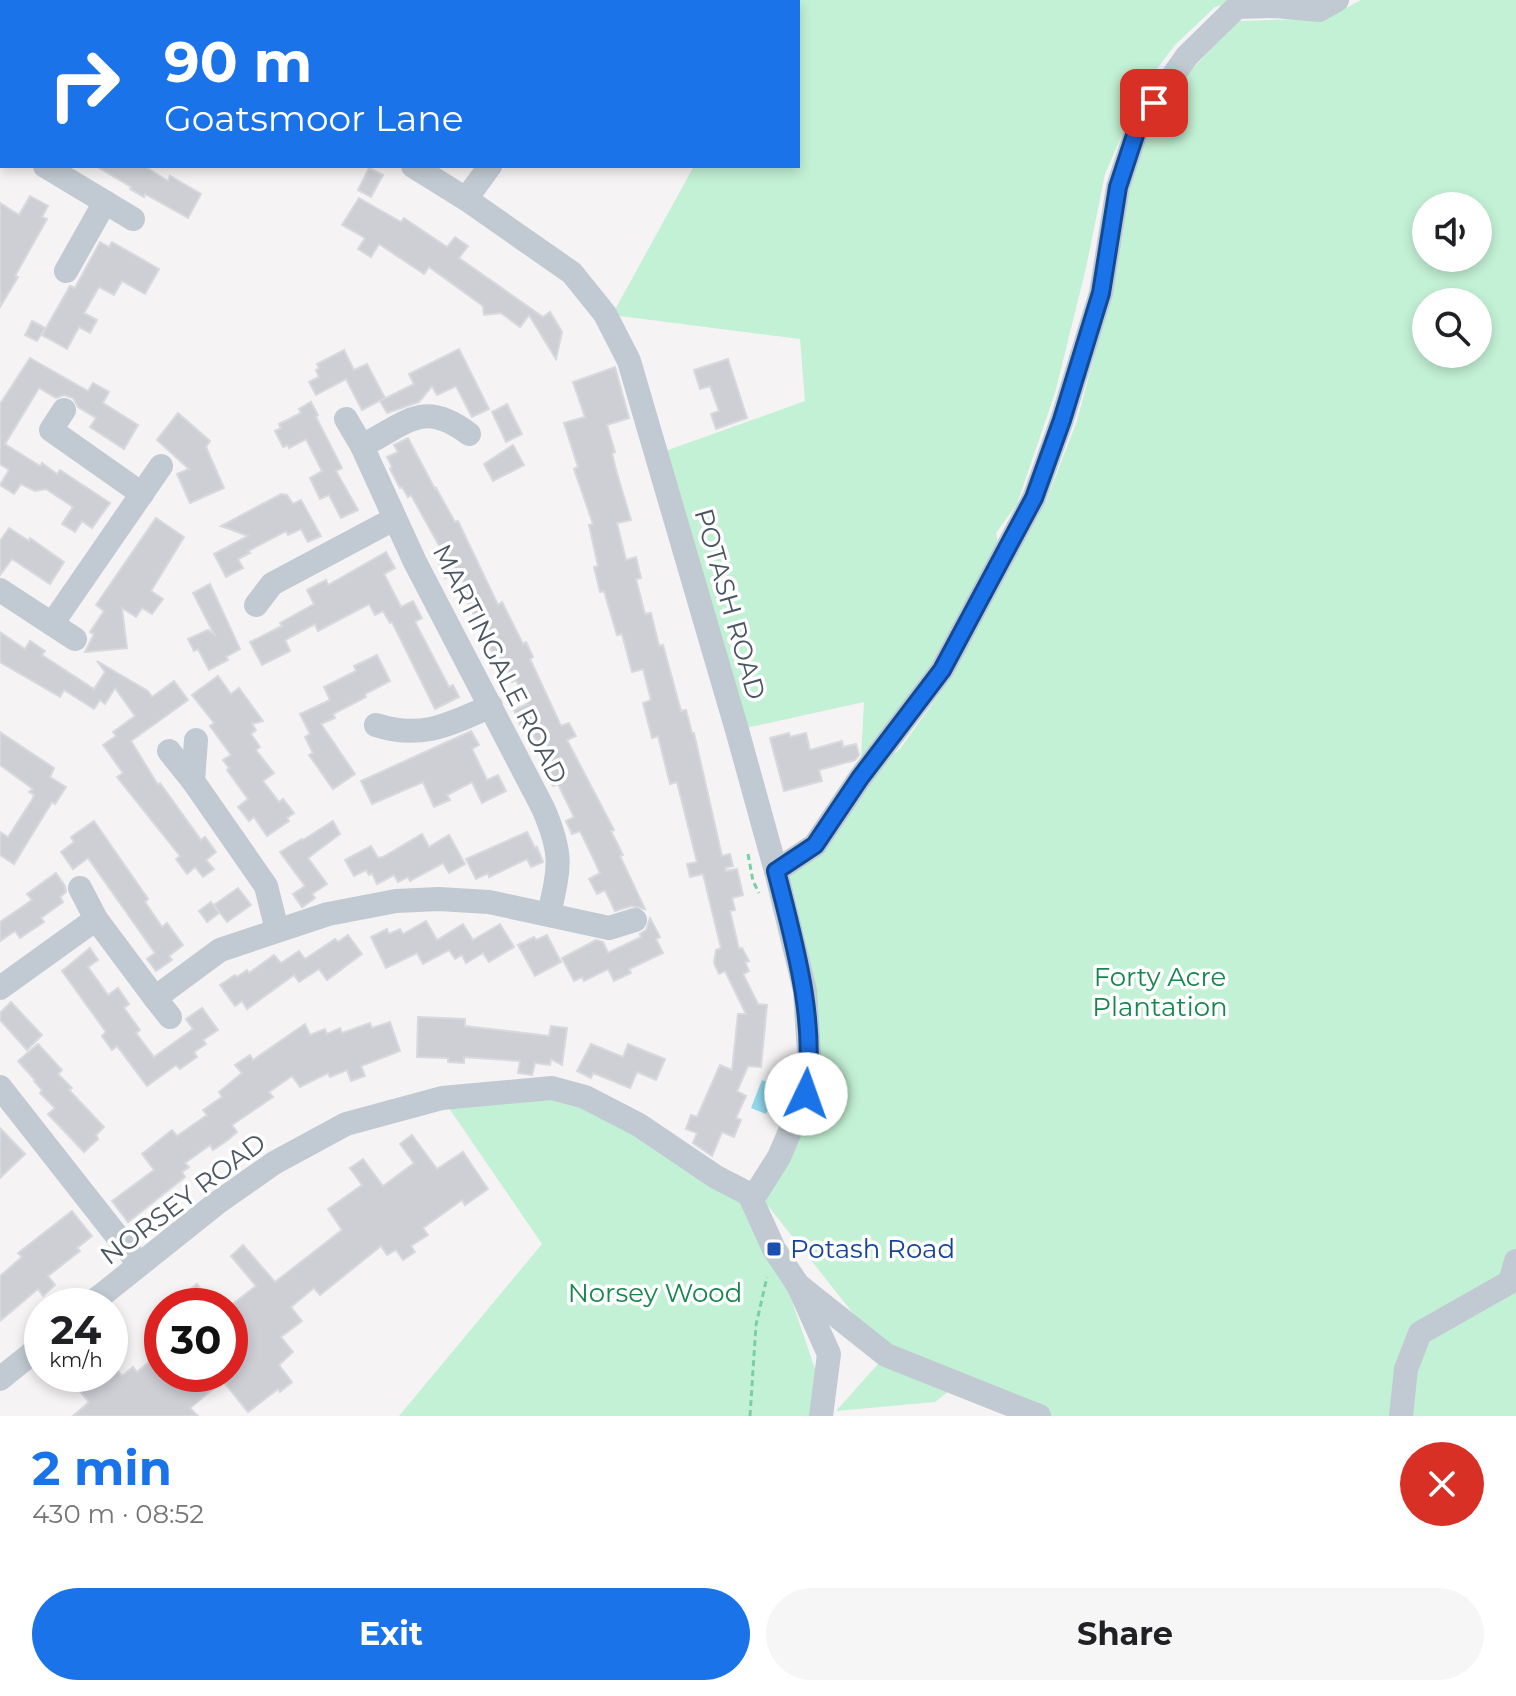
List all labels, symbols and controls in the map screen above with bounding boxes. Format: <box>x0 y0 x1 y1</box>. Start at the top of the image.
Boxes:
text: 90 m <box>164 28 312 96</box>
icon: right <box>32 32 136 136</box>
pin <box>1120 69 1188 137</box>
icon: arrive <box>1132 81 1176 125</box>
text: Goatsmoor Lane <box>164 96 463 140</box>
map controls <box>1412 192 1492 368</box>
button: sound <box>1412 192 1492 272</box>
button: search <box>1412 288 1492 368</box>
street label: POTASH ROAD <box>687 505 773 703</box>
street label: MARTINGALE ROAD <box>426 539 574 789</box>
park label: Forty Acre Plantation <box>1092 961 1228 1023</box>
position arrow <box>764 1052 848 1136</box>
street label: NORSEY ROAD <box>94 1126 272 1272</box>
place label: Potash Road <box>790 1233 955 1265</box>
marker: Potash Road <box>765 1240 783 1258</box>
park label: Norsey Wood <box>568 1277 742 1309</box>
speed limit sign: 30 <box>144 1288 248 1392</box>
text: 24 <box>51 1305 101 1354</box>
text: km/h <box>49 1348 103 1372</box>
text: 2 min <box>32 1439 172 1497</box>
button: close <box>1400 1442 1484 1526</box>
text: 430 m · 08:52 <box>32 1498 204 1530</box>
button: Exit <box>32 1588 750 1680</box>
button: Share <box>766 1588 1484 1680</box>

